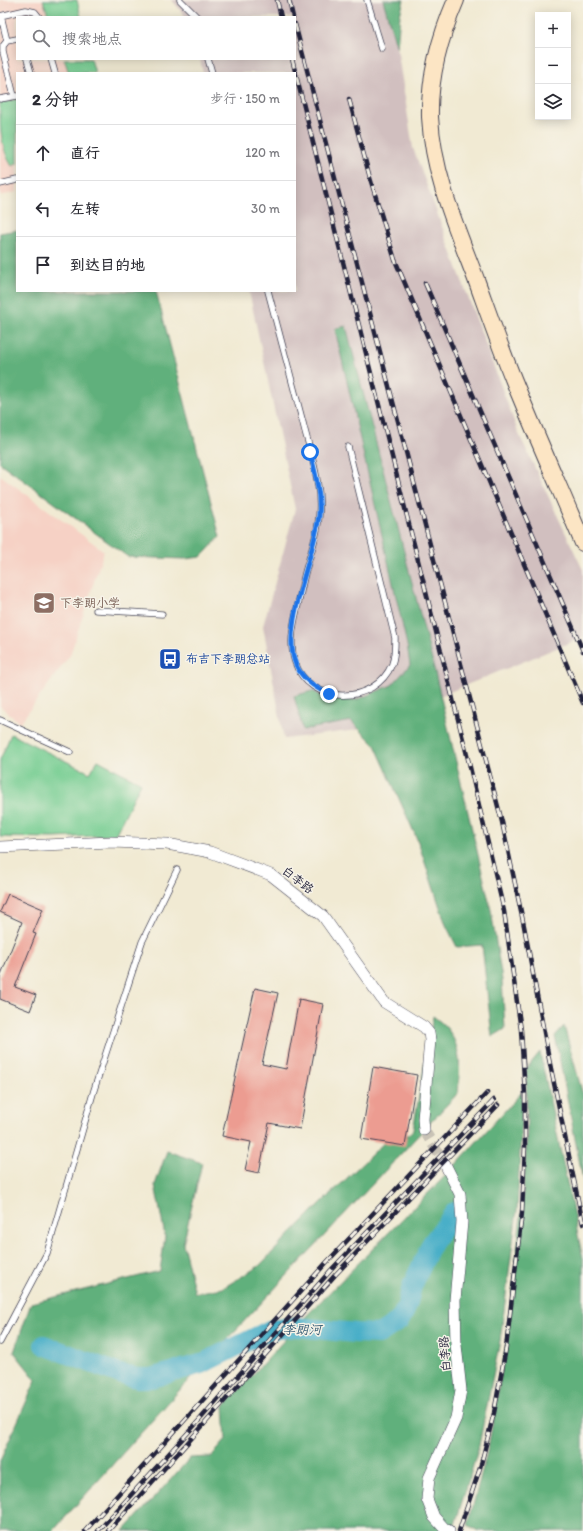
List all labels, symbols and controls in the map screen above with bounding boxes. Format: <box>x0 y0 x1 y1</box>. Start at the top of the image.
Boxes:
map controls <box>535 12 571 120</box>
button: + <box>535 12 571 48</box>
search box <box>16 16 296 60</box>
icon: search <box>30 27 52 49</box>
text: 搜索地点 <box>62 30 122 48</box>
button: − <box>535 48 571 84</box>
button: layers <box>535 84 571 120</box>
text: 2 分钟 <box>32 89 79 109</box>
text: 步行 · 150 m <box>210 91 280 106</box>
icon: ahead <box>32 142 54 164</box>
text: 直行 <box>70 144 100 162</box>
text: 120 m <box>245 145 280 160</box>
icon: left <box>32 198 54 220</box>
text: 左转 <box>70 200 100 218</box>
text: 30 m <box>251 201 280 216</box>
icon: arrive <box>32 254 54 276</box>
text: 到达目的地 <box>70 256 145 274</box>
route start <box>301 443 319 461</box>
school or university icon: 下李朗小学 <box>31 590 57 616</box>
place label: 下李朗小学 <box>60 596 120 610</box>
bus stop icon: 布吉下李朗总站 <box>157 646 183 672</box>
place label: 布吉下李朗总站 <box>186 652 270 666</box>
route end <box>320 685 338 703</box>
street label: 白李路 <box>280 863 316 897</box>
water label: 李朗河 <box>282 1322 323 1337</box>
street label: 白李路 <box>436 1335 454 1373</box>

